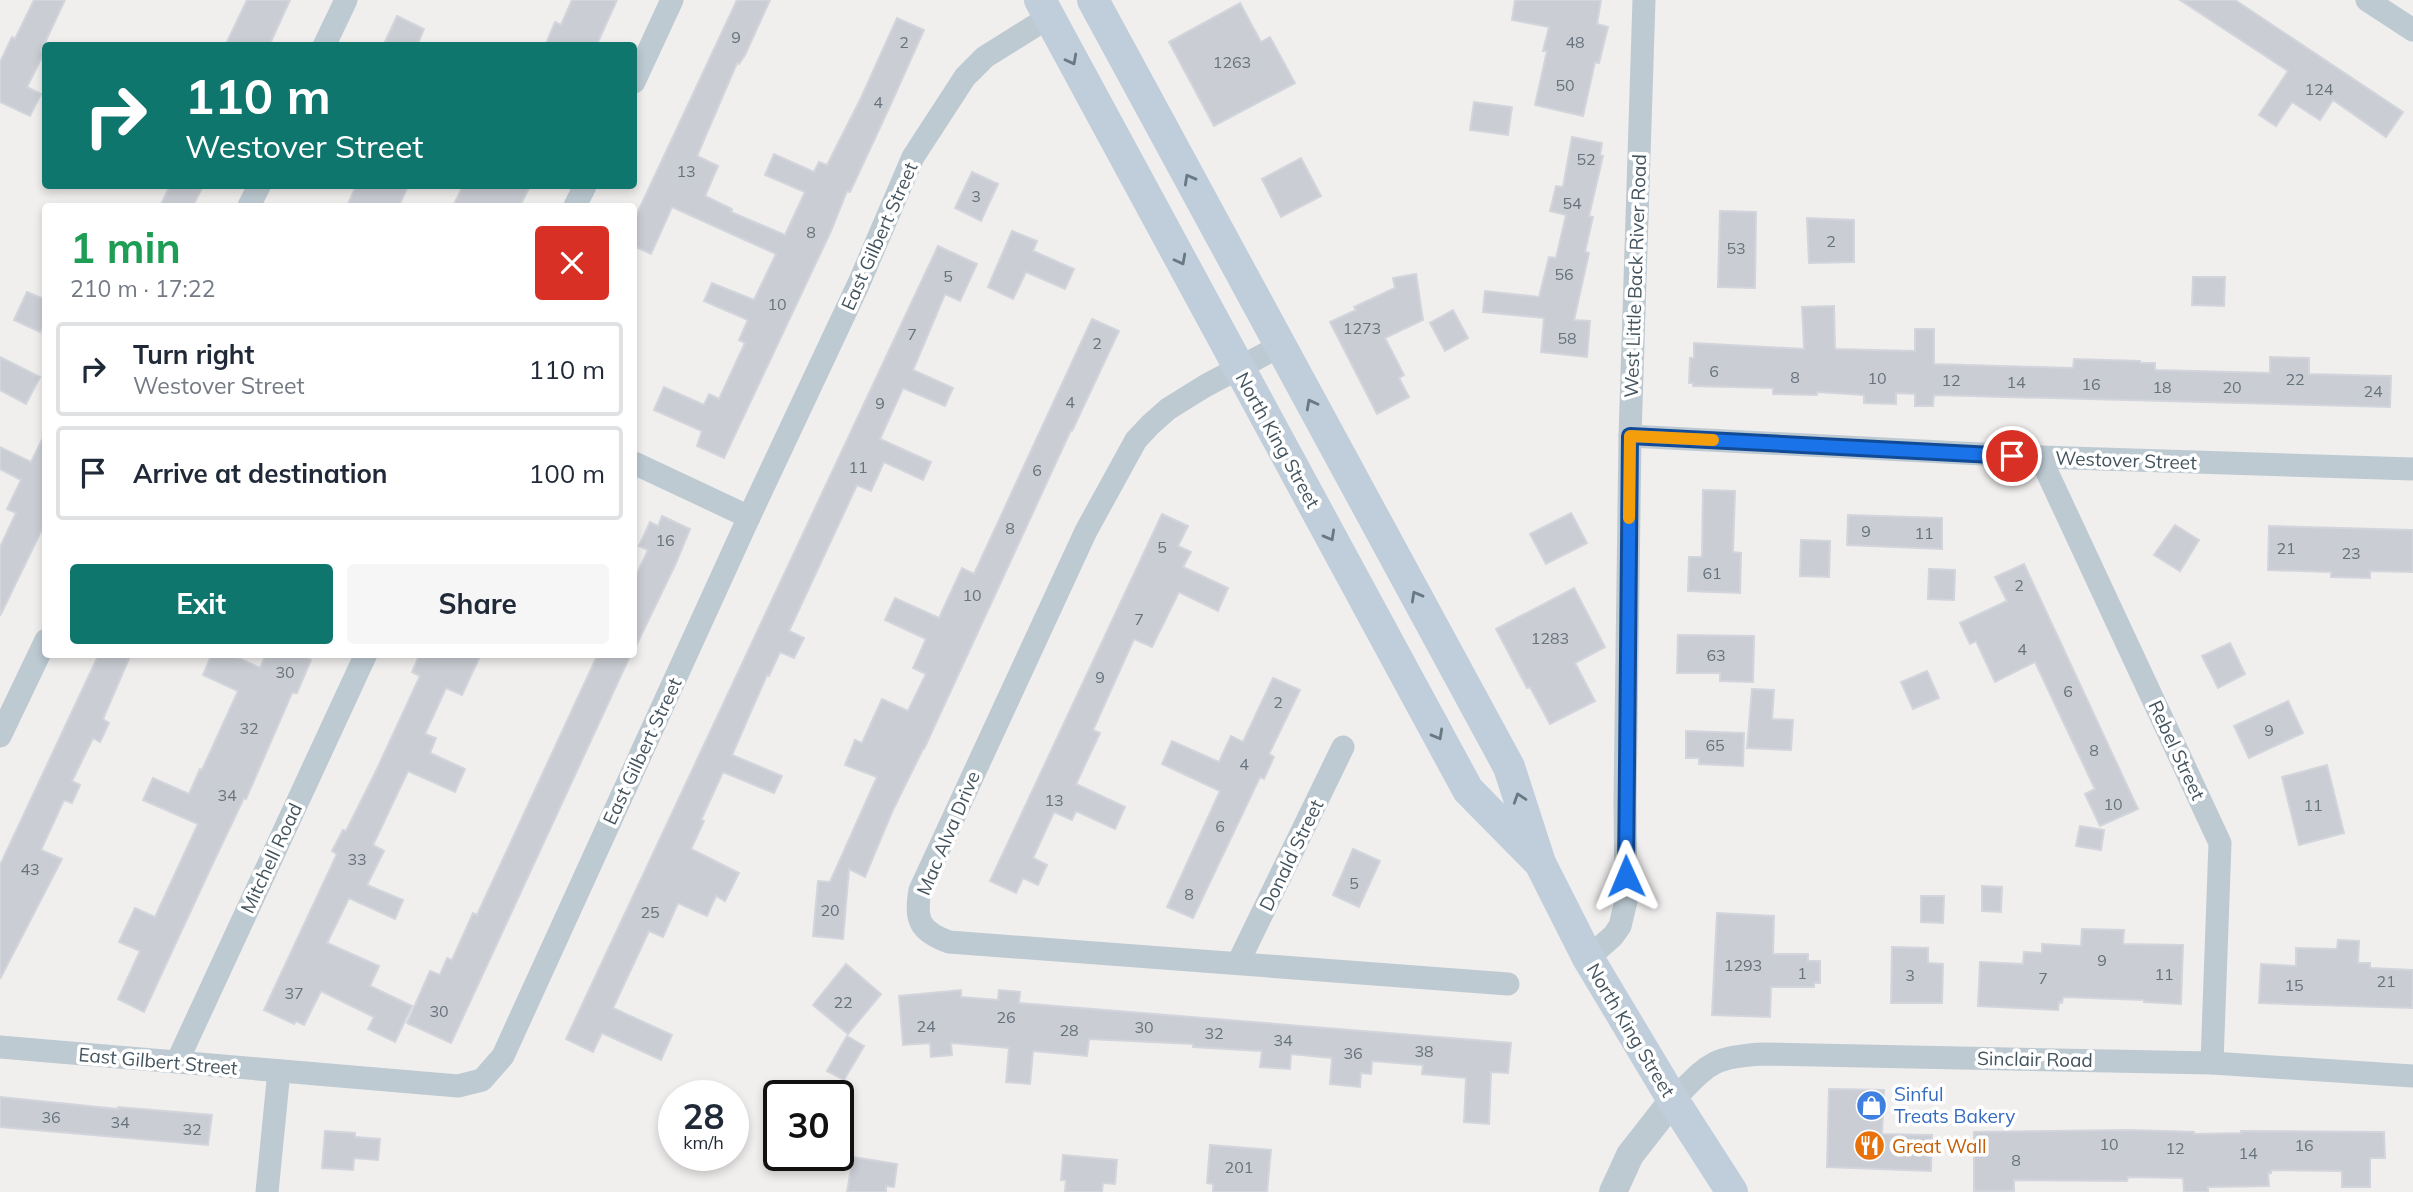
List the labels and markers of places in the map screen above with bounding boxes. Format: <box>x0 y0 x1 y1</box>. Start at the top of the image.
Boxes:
pin <box>1982 426 2042 486</box>
place label: Sinful Treats Bakery <box>1894 1082 2015 1128</box>
shop icon: Sinful Treats Bakery <box>1854 1088 1888 1122</box>
restaurant icon: Great Wall <box>1852 1129 1886 1163</box>
place label: Great Wall <box>1892 1134 1987 1158</box>

